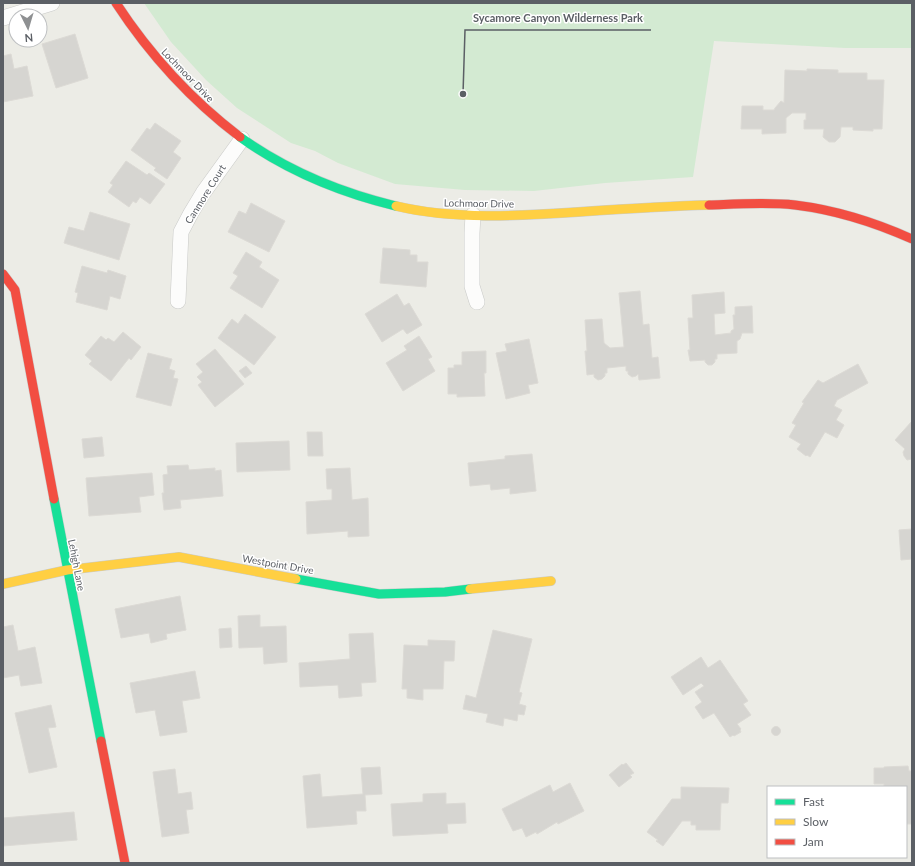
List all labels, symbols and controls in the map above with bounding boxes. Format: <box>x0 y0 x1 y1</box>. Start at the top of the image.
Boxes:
callout: Sycamore Canyon Wilderness Park <box>465 7 651 30</box>
north arrow <box>8 8 48 48</box>
text: Sycamore Canyon Wilderness Park <box>473 11 643 24</box>
text: N <box>24 32 34 45</box>
street label: Lochmoor Drive <box>159 46 217 104</box>
street label: Canmore Court <box>182 162 228 226</box>
street label: Lochmoor Drive <box>444 196 514 210</box>
street label: Lehigh Lane <box>66 538 88 592</box>
street label: Westpoint Drive <box>241 552 315 576</box>
legend <box>767 786 907 858</box>
text: Fast <box>803 794 825 809</box>
text: Slow <box>803 814 829 829</box>
text: Jam <box>803 834 824 849</box>

